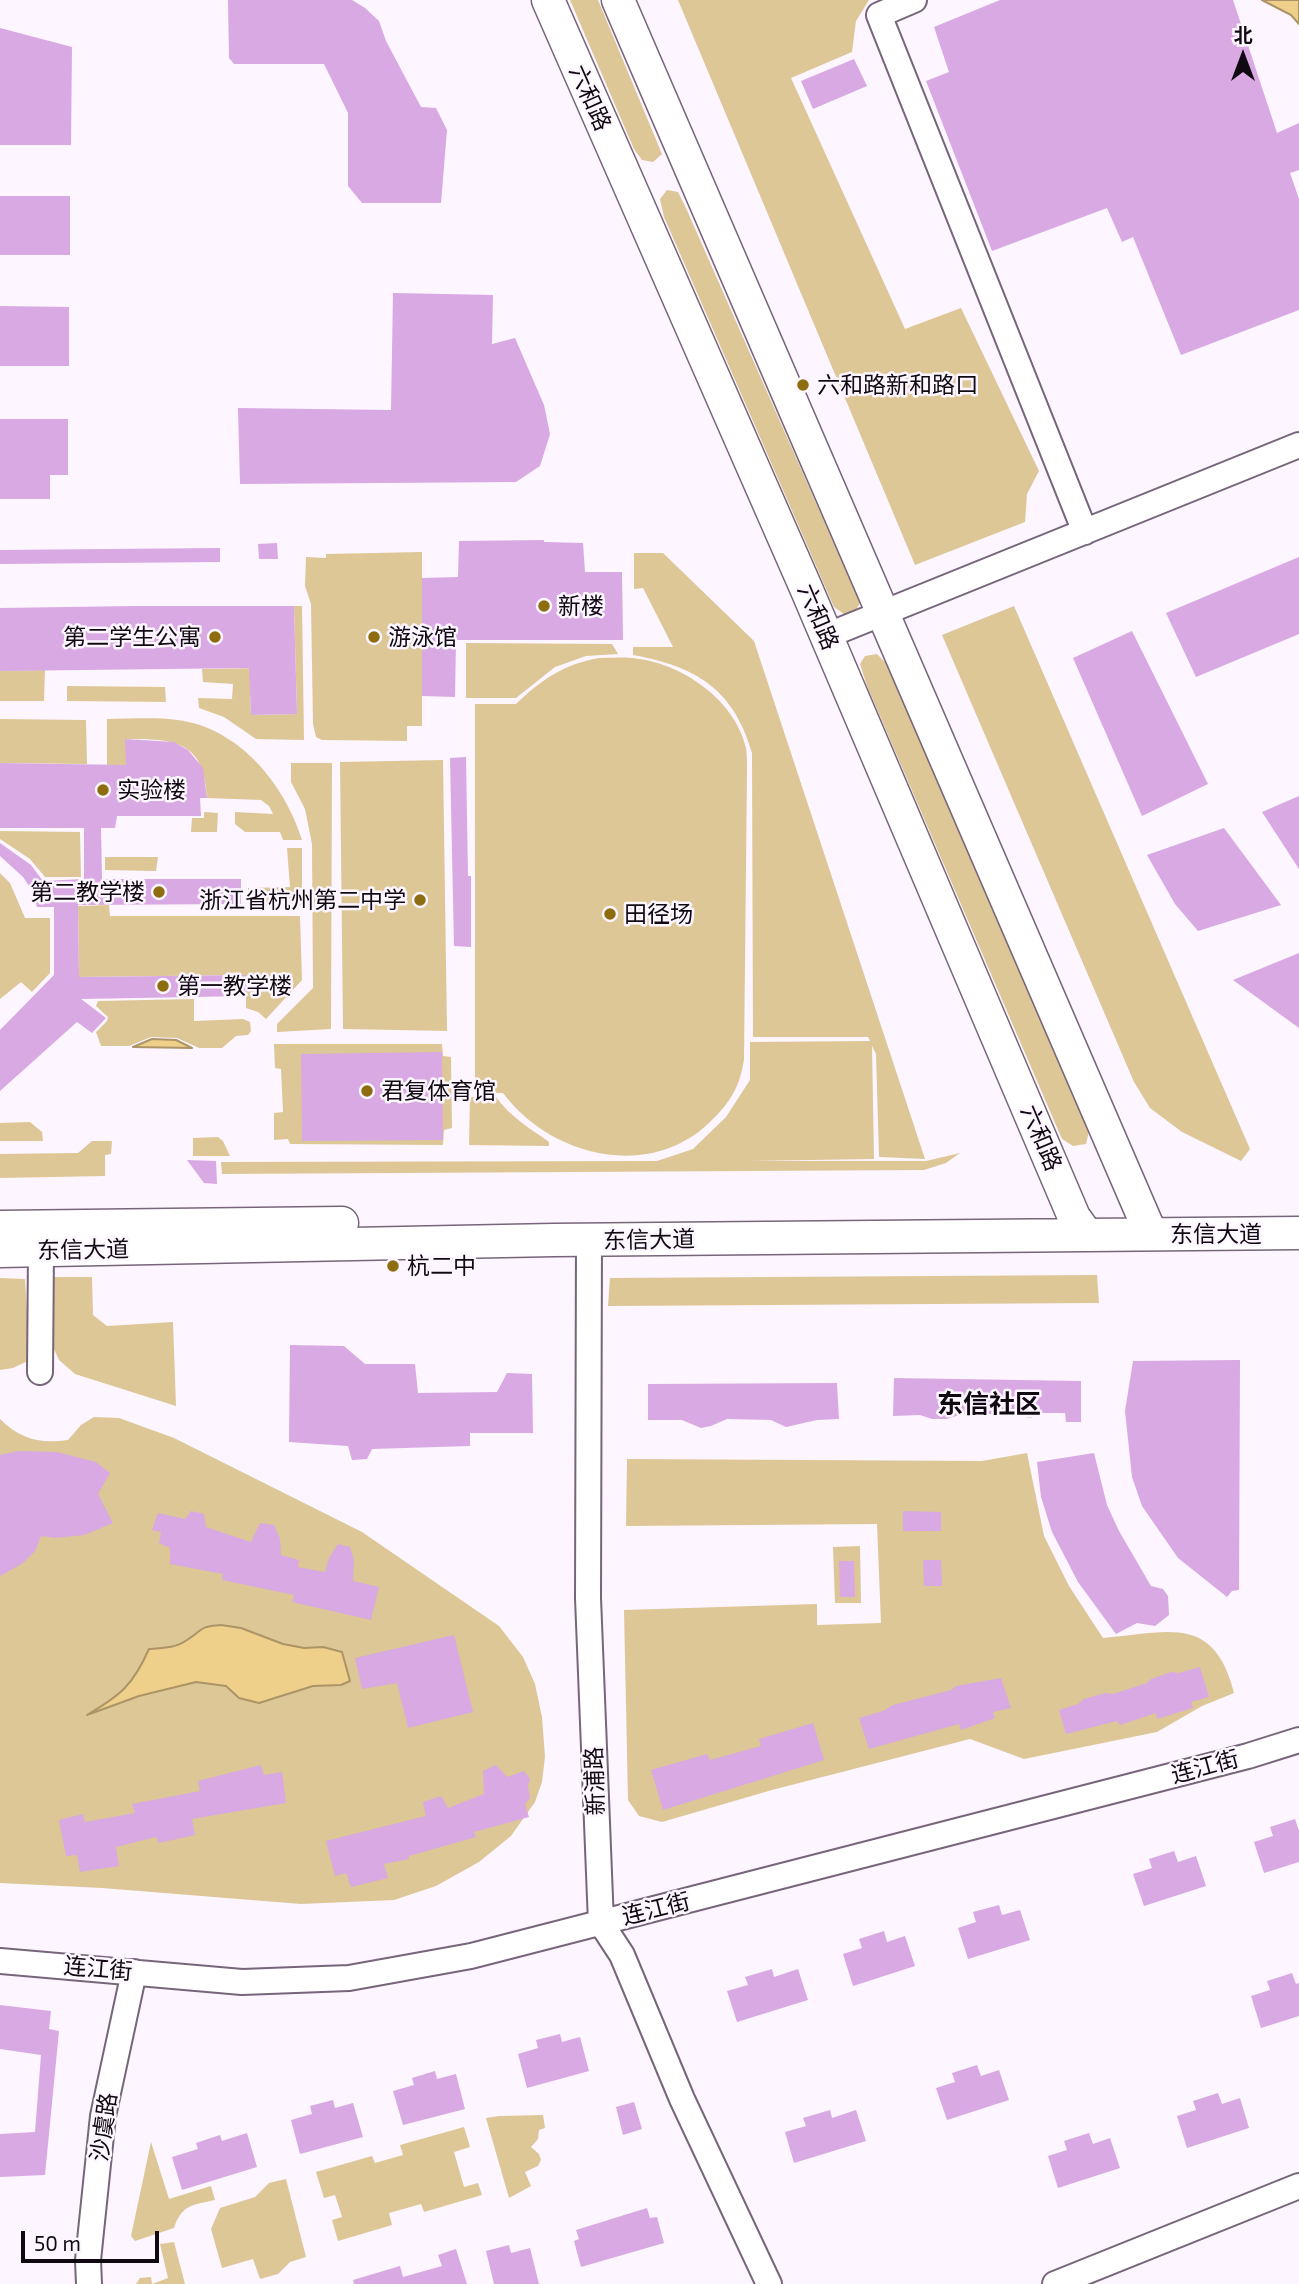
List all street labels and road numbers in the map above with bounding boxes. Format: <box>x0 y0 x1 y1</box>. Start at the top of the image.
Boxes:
street label: 六和路 <box>563 61 617 135</box>
street label: 六和路 <box>792 580 844 654</box>
street label: 六和路 <box>1015 1101 1067 1175</box>
street label: 东信大道 <box>1170 1220 1262 1248</box>
street label: 东信大道 <box>603 1225 695 1255</box>
street label: 东信大道 <box>37 1235 129 1265</box>
street label: 连江街 <box>1168 1745 1242 1789</box>
street label: 新浦路 <box>580 1746 610 1816</box>
street label: 连江街 <box>619 1887 693 1931</box>
street label: 连江街 <box>62 1952 134 1986</box>
street label: 沙虞路 <box>86 2091 122 2163</box>

